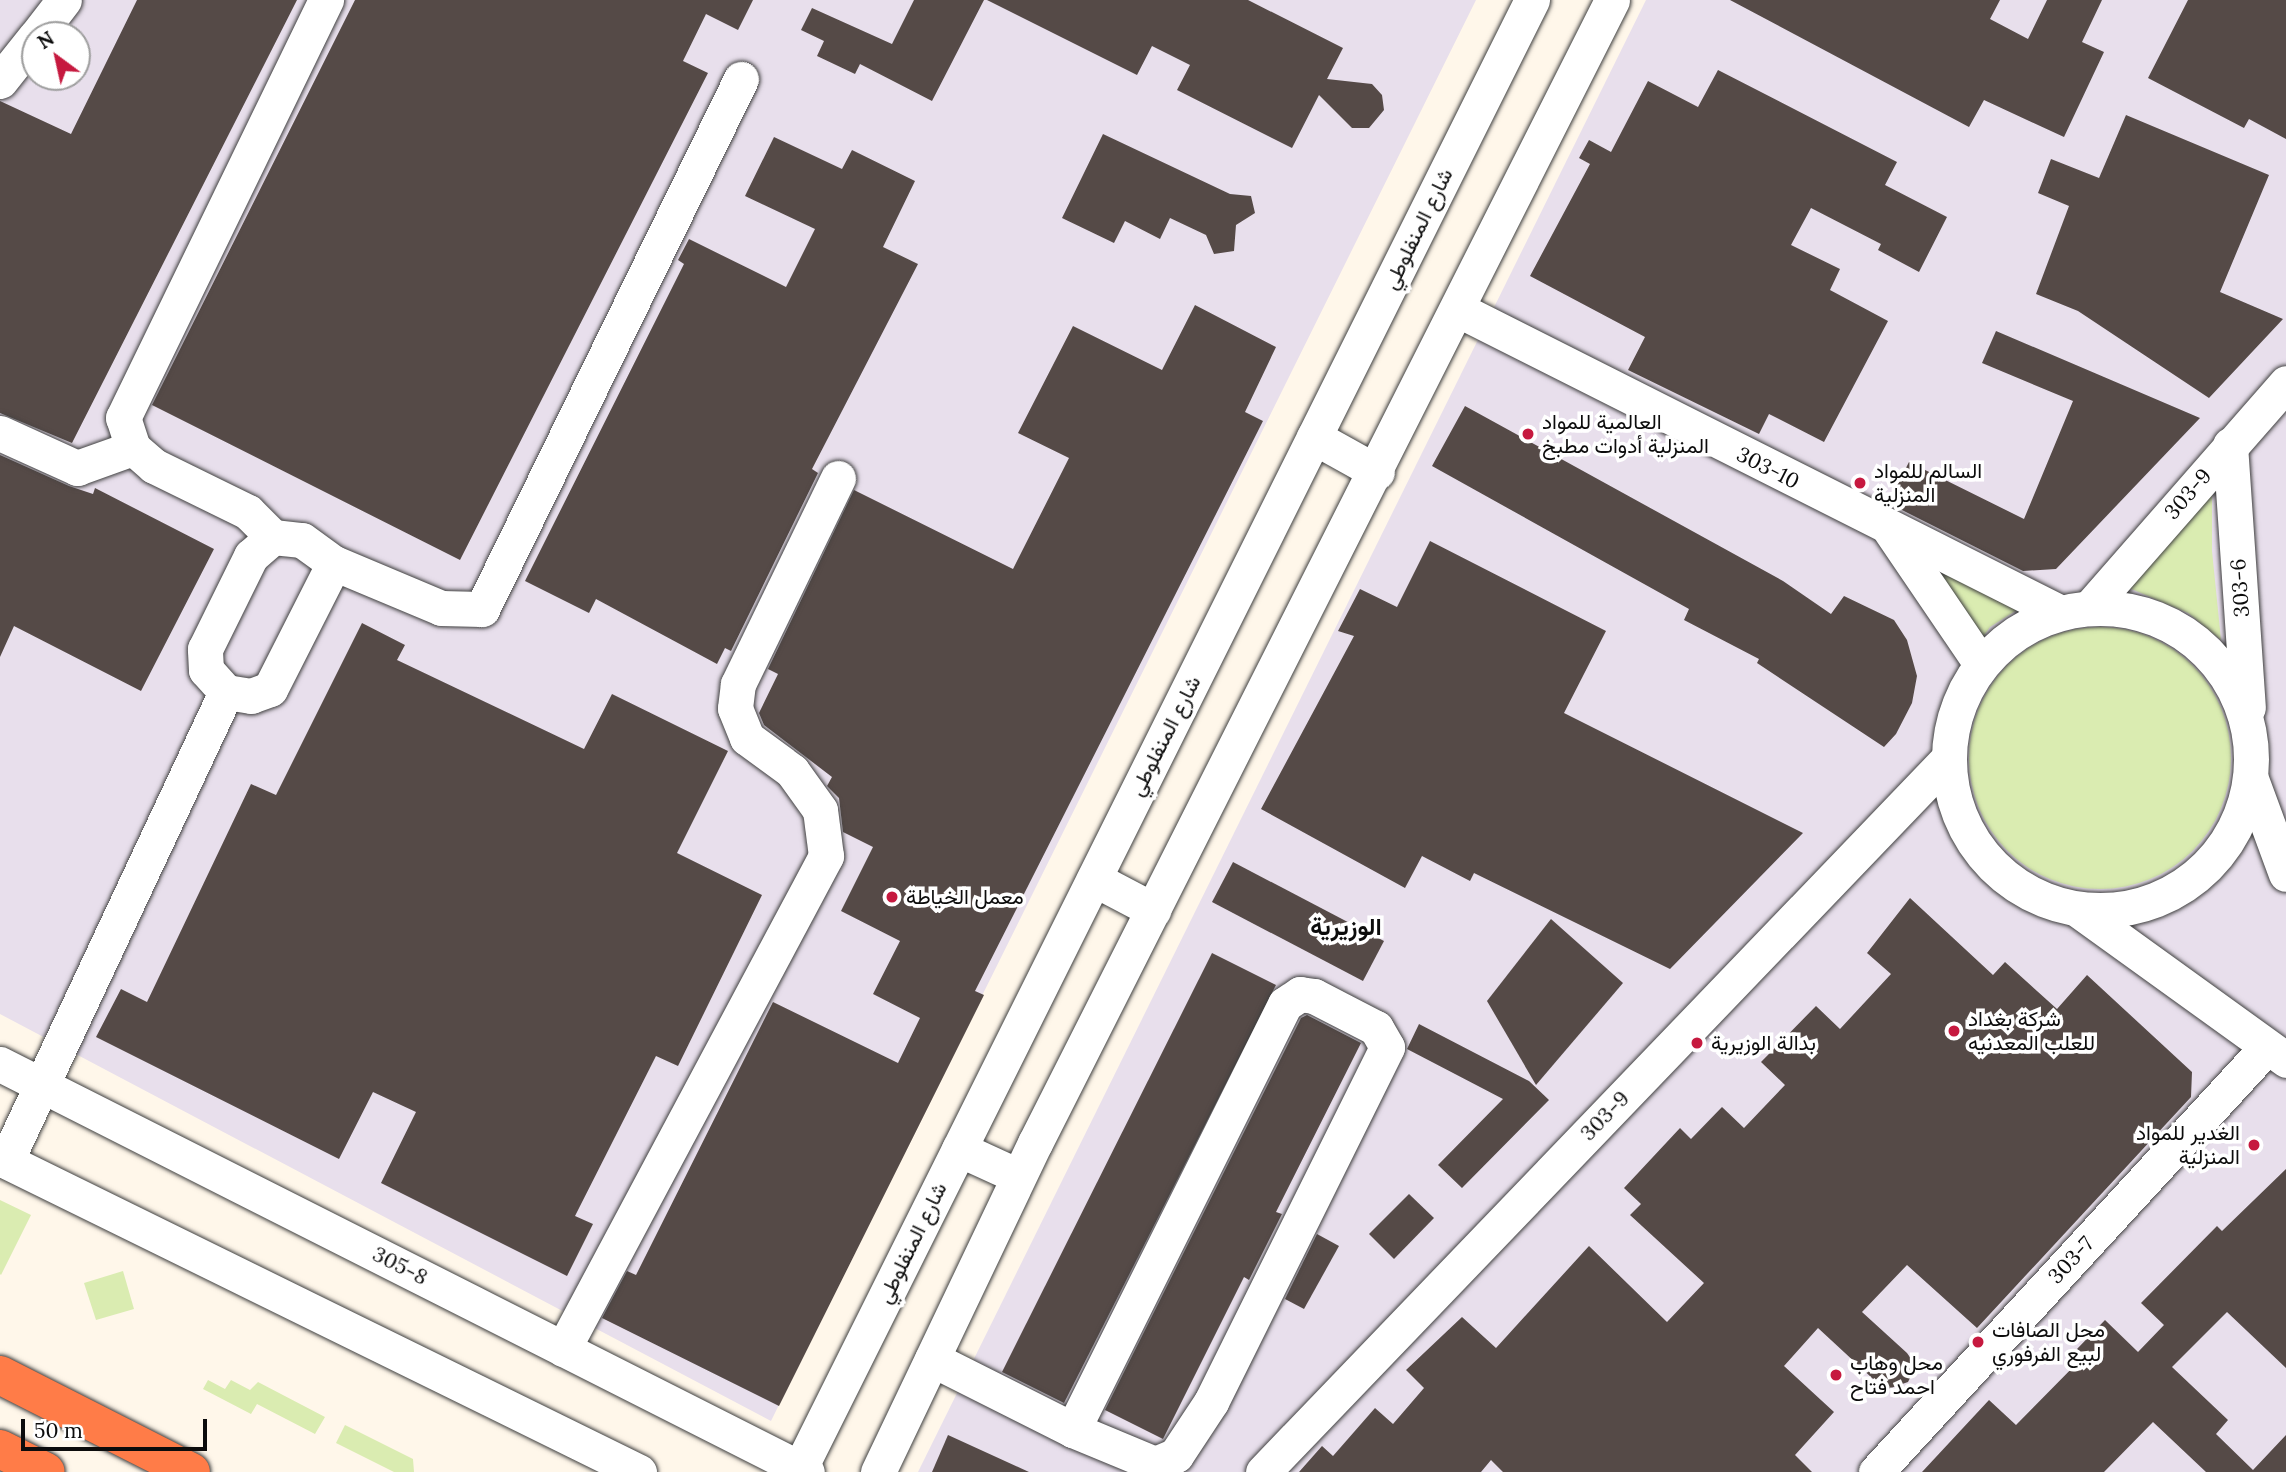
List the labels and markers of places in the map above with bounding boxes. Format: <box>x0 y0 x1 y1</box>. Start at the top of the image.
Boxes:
place label: العالمية للمواد المنزلية أدوات مطبخ <box>1542 409 1709 459</box>
marker: العالمية للمواد المنزلية أدوات مطبخ <box>1520 426 1536 442</box>
place label: السالم للمواد المنزلية <box>1874 458 1982 508</box>
marker: السالم للمواد المنزلية <box>1852 475 1868 491</box>
place label: معمل الخياطة <box>906 884 1024 910</box>
marker: معمل الخياطة <box>884 889 900 905</box>
place label: شركة بغداد للعلب المعدنيه <box>1968 1006 2095 1056</box>
marker: شركة بغداد للعلب المعدنيه <box>1946 1023 1962 1039</box>
place label: بدالة الوزيرية <box>1711 1030 1816 1056</box>
marker: بدالة الوزيرية <box>1689 1035 1705 1051</box>
place label: الغدير للمواد المنزلية <box>2136 1120 2240 1170</box>
marker: الغدير للمواد المنزلية <box>2246 1137 2262 1153</box>
place label: محل الصافات لبيع الفرفوري <box>1992 1317 2105 1367</box>
marker: محل الصافات لبيع الفرفوري <box>1970 1334 1986 1350</box>
place label: محل وهاب احمد فتاح <box>1850 1350 1943 1400</box>
marker: محل وهاب احمد فتاح <box>1828 1367 1844 1383</box>

